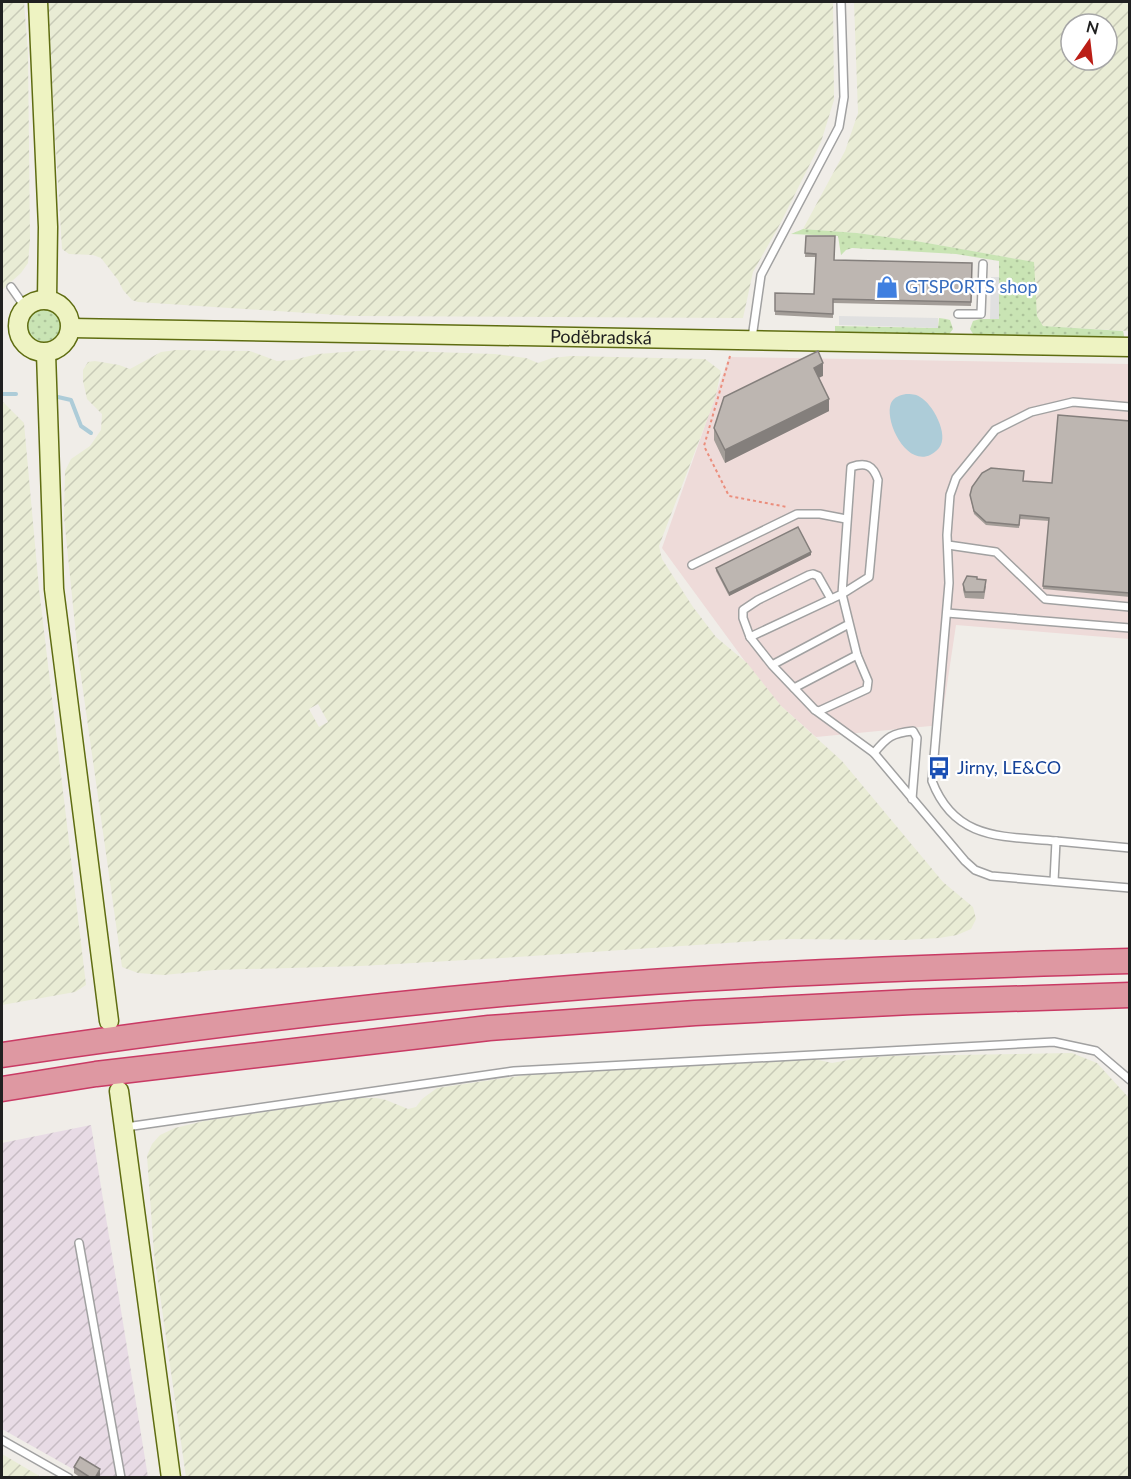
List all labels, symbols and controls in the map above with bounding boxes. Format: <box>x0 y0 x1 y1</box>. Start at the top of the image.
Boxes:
north arrow <box>1059 12 1119 72</box>
text: N <box>1084 16 1101 38</box>
shop icon: GTSPORTS shop <box>874 274 900 300</box>
place label: GTSPORTS shop <box>905 275 1038 297</box>
street label: Poděbradská <box>550 325 652 348</box>
bus stop icon: Jirny, LE&CO <box>926 755 952 781</box>
place label: Jirny, LE&CO <box>957 756 1061 778</box>

